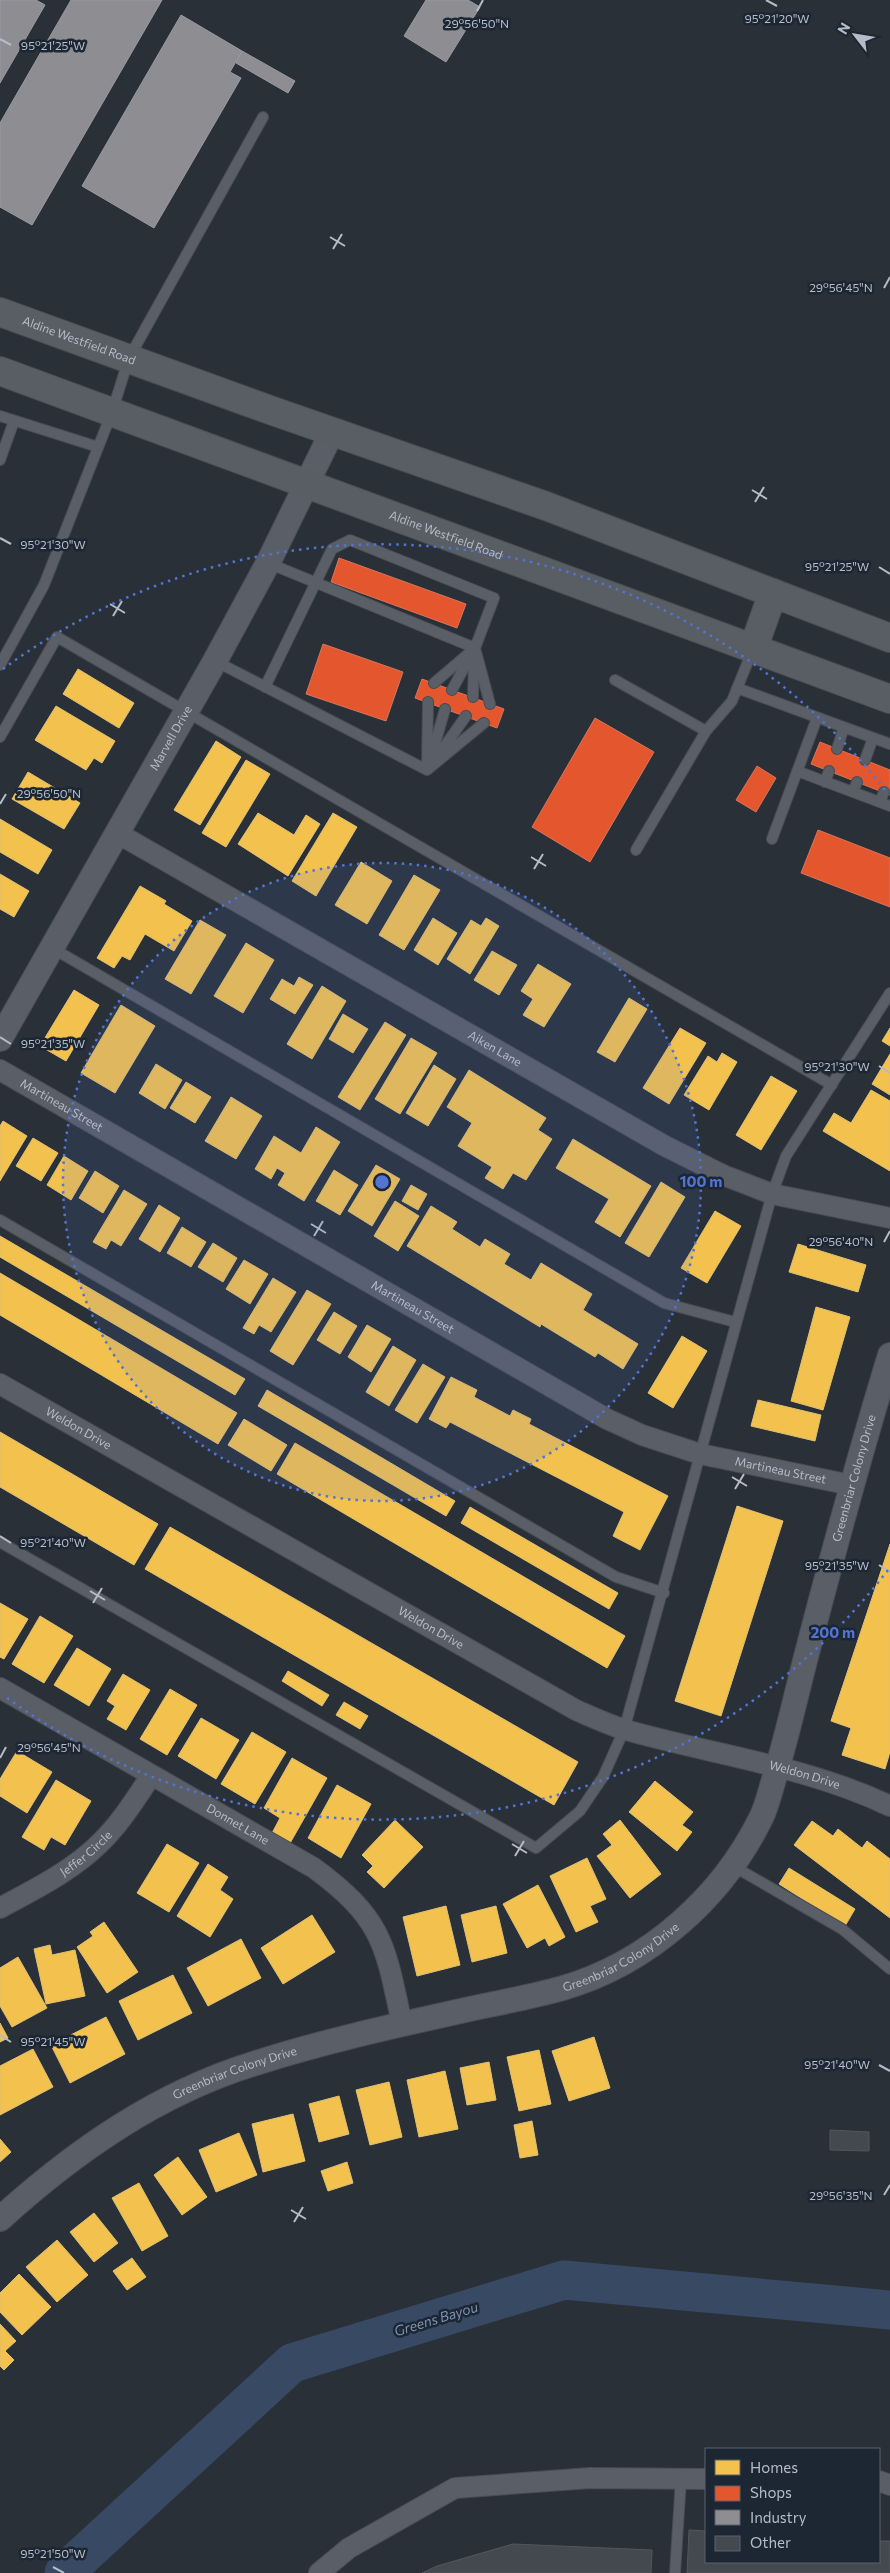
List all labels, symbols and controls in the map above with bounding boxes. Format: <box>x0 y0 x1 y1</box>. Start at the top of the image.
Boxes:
north arrow <box>830 10 880 60</box>
text: 95°21'20"W <box>744 11 810 25</box>
text: 29°56'50"N <box>445 16 509 30</box>
text: N <box>833 19 853 37</box>
text: 95°21'25"W <box>21 38 85 52</box>
text: 29°56'45"N <box>809 280 873 294</box>
street label: Aldine Westfield Road <box>21 313 138 367</box>
street label: Aldine Westfield Road <box>388 507 505 562</box>
text: 95°21'30"W <box>20 537 86 551</box>
text: 95°21'25"W <box>805 559 869 573</box>
street label: Marvell Drive <box>146 703 194 773</box>
text: 29°56'50"N <box>17 786 81 800</box>
street label: Aiken Lane <box>466 1027 525 1069</box>
text: 95°21'35"W <box>21 1036 85 1050</box>
text: 95°21'30"W <box>804 1059 870 1073</box>
street label: Martineau Street <box>18 1075 106 1134</box>
text: 100 m <box>680 1172 722 1190</box>
centre of rings <box>373 1173 391 1191</box>
text: 29°56'40"N <box>809 1234 873 1248</box>
street label: Martineau Street <box>369 1277 457 1336</box>
street label: Weldon Drive <box>44 1403 114 1452</box>
street label: Greenbriar Colony Drive <box>829 1413 878 1543</box>
street label: Martineau Street <box>734 1453 828 1486</box>
text: 95°21'40"W <box>20 1535 86 1549</box>
text: 95°21'35"W <box>805 1558 869 1572</box>
street label: Weldon Drive <box>396 1603 467 1651</box>
text: 200 m <box>811 1623 855 1641</box>
text: 29°56'45"N <box>17 1740 81 1754</box>
street label: Weldon Drive <box>768 1757 842 1791</box>
street label: Donnet Lane <box>205 1800 272 1847</box>
street label: Jeffer Circle <box>57 1827 114 1879</box>
street label: Greenbriar Colony Drive <box>561 1919 681 1994</box>
text: 95°21'45"W <box>21 2034 85 2048</box>
street label: Greenbriar Colony Drive <box>170 2043 298 2101</box>
text: 95°21'40"W <box>804 2057 870 2071</box>
text: 29°56'35"N <box>809 2188 873 2202</box>
water label: Greens Bayou <box>392 2298 480 2339</box>
legend <box>705 2448 880 2563</box>
text: Homes <box>750 2458 798 2476</box>
text: Shops <box>750 2483 792 2501</box>
text: Industry <box>750 2508 807 2526</box>
text: Other <box>750 2533 791 2551</box>
text: 95°21'50"W <box>20 2546 86 2560</box>

